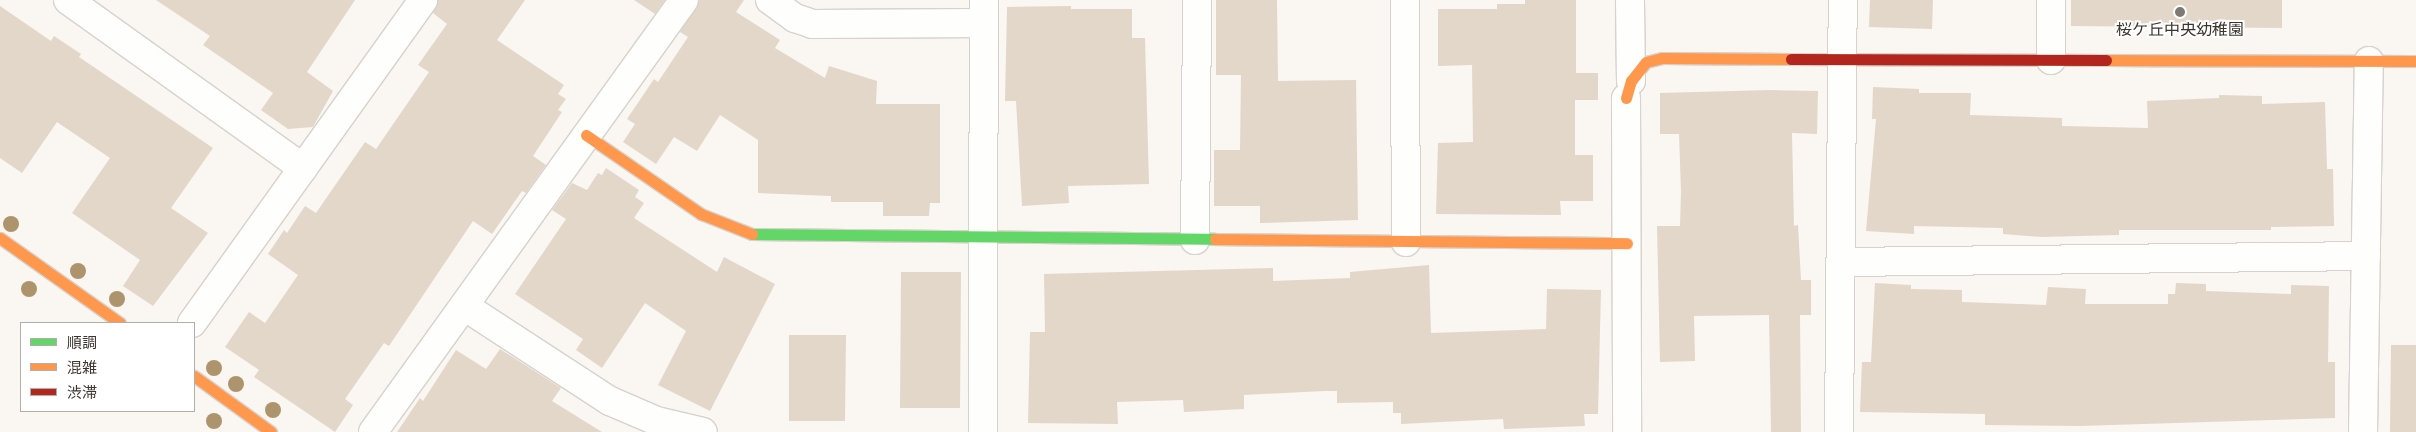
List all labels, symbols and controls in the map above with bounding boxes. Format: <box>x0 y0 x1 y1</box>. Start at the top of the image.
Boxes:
marker: 桜ケ丘中央幼稚園 <box>2174 6 2186 18</box>
place label: 桜ケ丘中央幼稚園 <box>2116 20 2244 40</box>
legend <box>20 322 195 412</box>
text: 順調 <box>67 334 97 352</box>
text: 混雑 <box>67 359 97 377</box>
text: 渋滞 <box>67 384 97 402</box>

